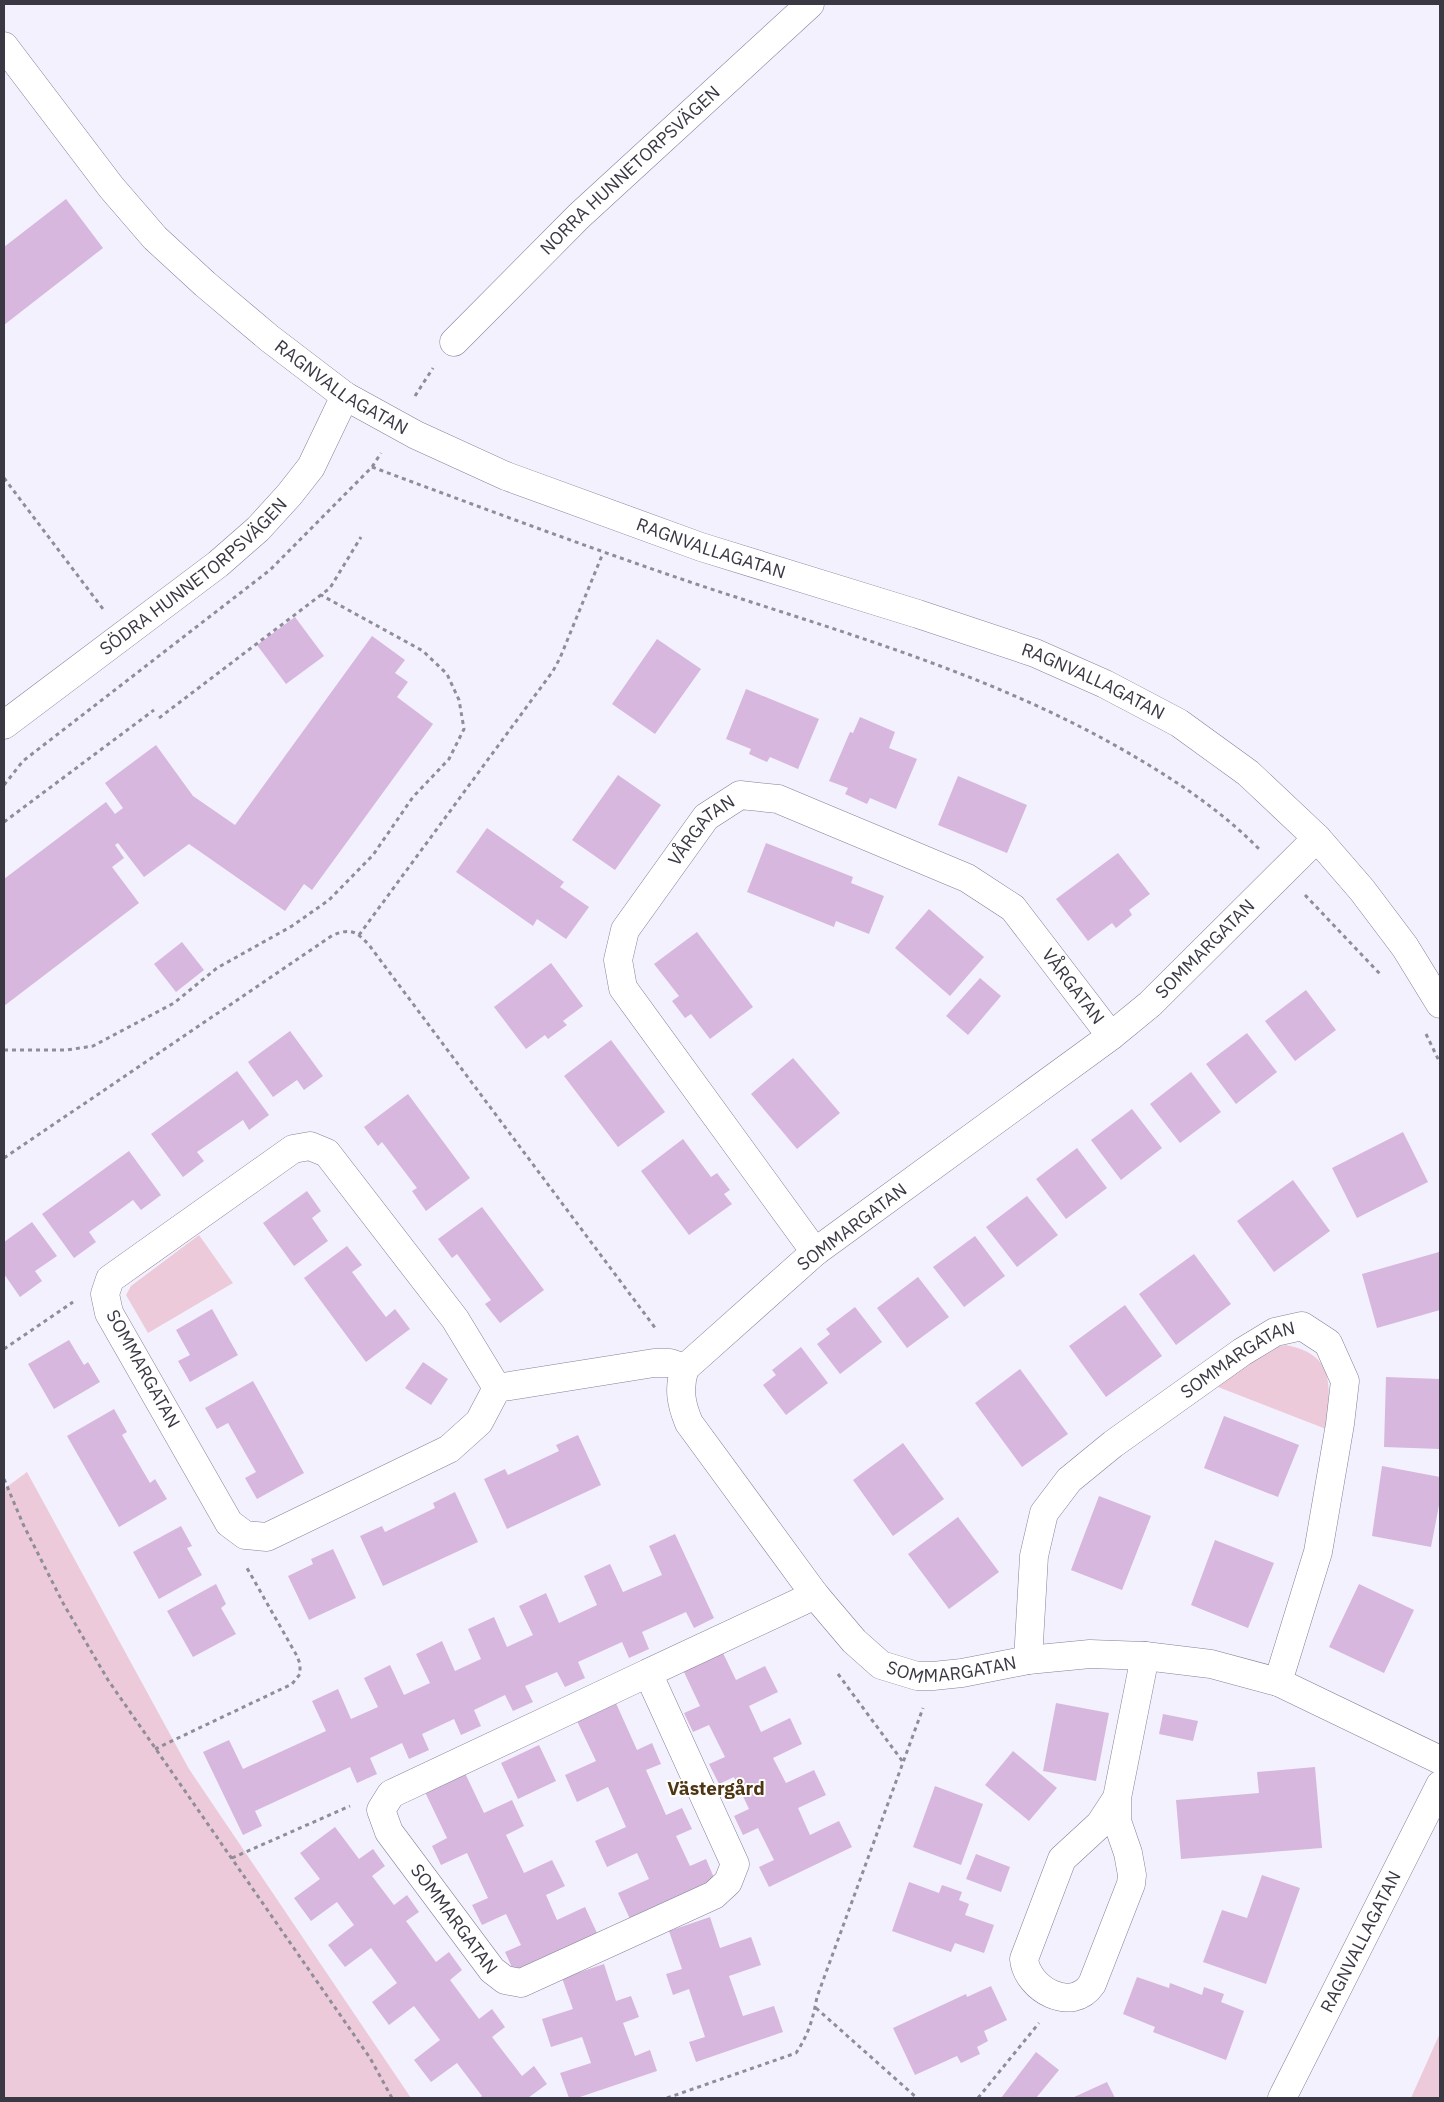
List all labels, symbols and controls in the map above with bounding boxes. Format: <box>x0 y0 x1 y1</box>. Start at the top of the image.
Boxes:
street label: NORRA HUNNETORPSVÄGEN <box>535 80 725 260</box>
street label: RAGNVALLAGATAN <box>270 335 412 439</box>
street label: SÖDRA HUNNETORPSVÄGEN <box>95 493 292 660</box>
street label: RAGNVALLAGATAN <box>633 512 788 583</box>
street label: RAGNVALLAGATAN <box>1019 637 1169 724</box>
street label: VÅRGATAN <box>663 790 739 870</box>
street label: SOMMARGATAN <box>1150 894 1259 1003</box>
street label: VÅRGATAN <box>1037 944 1110 1029</box>
street label: SOMMARGATAN <box>792 1178 911 1275</box>
street label: SOMMARGATAN <box>101 1306 185 1432</box>
street label: SOMMARGATAN <box>1176 1316 1297 1403</box>
street label: SOMMARGATAN <box>884 1651 1018 1688</box>
district label: Västergård <box>667 1776 765 1800</box>
street label: SOMMARGATAN <box>406 1859 503 1978</box>
street label: RAGNVALLAGATAN <box>1315 1867 1406 2016</box>

